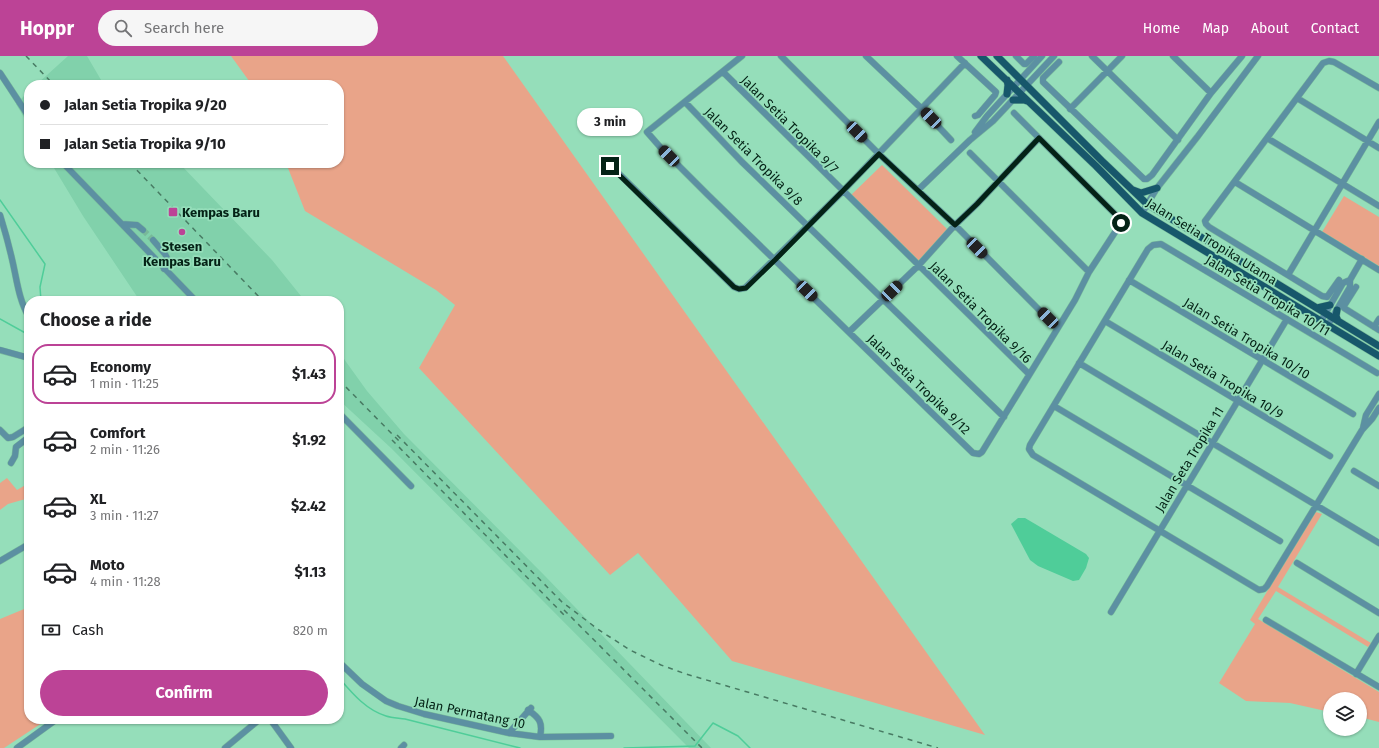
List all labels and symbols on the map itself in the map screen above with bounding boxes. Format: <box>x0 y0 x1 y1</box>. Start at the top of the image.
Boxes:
street label: Jalan Setia Tropika 9/7 <box>738 73 842 176</box>
street label: Jalan Setia Tropika 9/8 <box>701 104 806 209</box>
car <box>918 105 944 131</box>
callout: 3 min <box>577 108 643 136</box>
car <box>844 119 870 145</box>
car <box>656 143 682 169</box>
route end <box>601 157 619 175</box>
street label: Jalan Setia Tropika Utama <box>1144 195 1280 288</box>
place label: Kempas Baru <box>182 205 260 220</box>
marker: Kempas Baru <box>167 206 179 218</box>
route start <box>1112 214 1130 232</box>
marker: Stesen Kempas Baru <box>177 227 187 237</box>
car <box>964 235 990 261</box>
place label: Stesen Kempas Baru <box>143 239 221 269</box>
street label: Jalan Setia Tropika 10/11 <box>1203 252 1333 339</box>
street label: Jalan Setia Tropika 9/16 <box>927 258 1035 366</box>
car <box>794 278 820 304</box>
car <box>879 278 905 304</box>
street label: Jalan Setia Tropika 10/10 <box>1181 295 1313 382</box>
car <box>1035 305 1061 331</box>
street label: Jalan Setia Tropika 9/12 <box>864 331 973 437</box>
street label: Jalan Setia Tropika 10/9 <box>1159 337 1286 422</box>
street label: Jalan Seta Tropika 11 <box>1152 404 1227 515</box>
street label: Jalan Permatang 10 <box>413 693 527 732</box>

